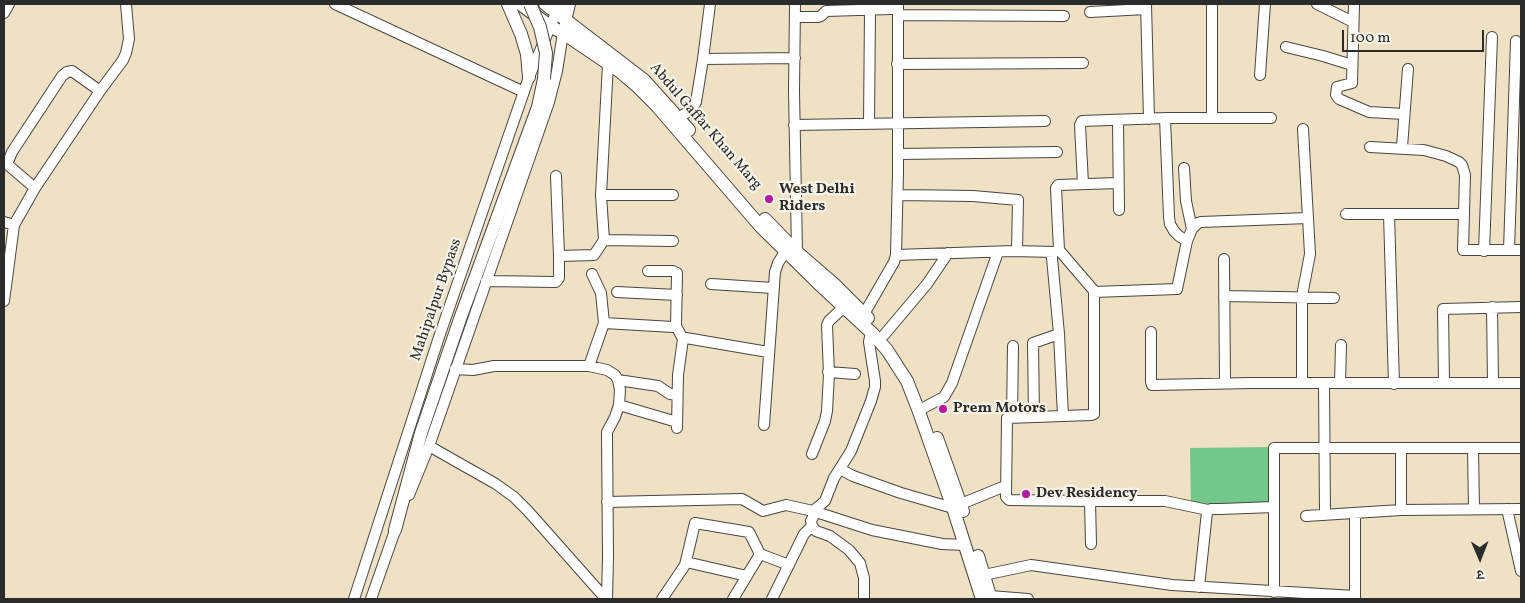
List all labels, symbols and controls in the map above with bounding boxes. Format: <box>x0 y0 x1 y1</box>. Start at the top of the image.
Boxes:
scale bar <box>1345 20 1488 52</box>
text: 100 m <box>1350 28 1390 49</box>
street label: Abdul Gaffar Khan Marg <box>645 60 765 194</box>
place label: West Delhi Riders <box>779 181 855 216</box>
marker: West Delhi Riders <box>763 193 775 205</box>
street label: Mahipalpur Bypass <box>408 236 466 364</box>
place label: Prem Motors <box>953 400 1046 418</box>
marker: Prem Motors <box>937 403 949 415</box>
place label: Dev Residency <box>1036 485 1137 503</box>
marker: Dev Residency <box>1020 488 1032 500</box>
north arrow <box>1455 533 1505 583</box>
text: उ <box>1477 564 1484 583</box>

